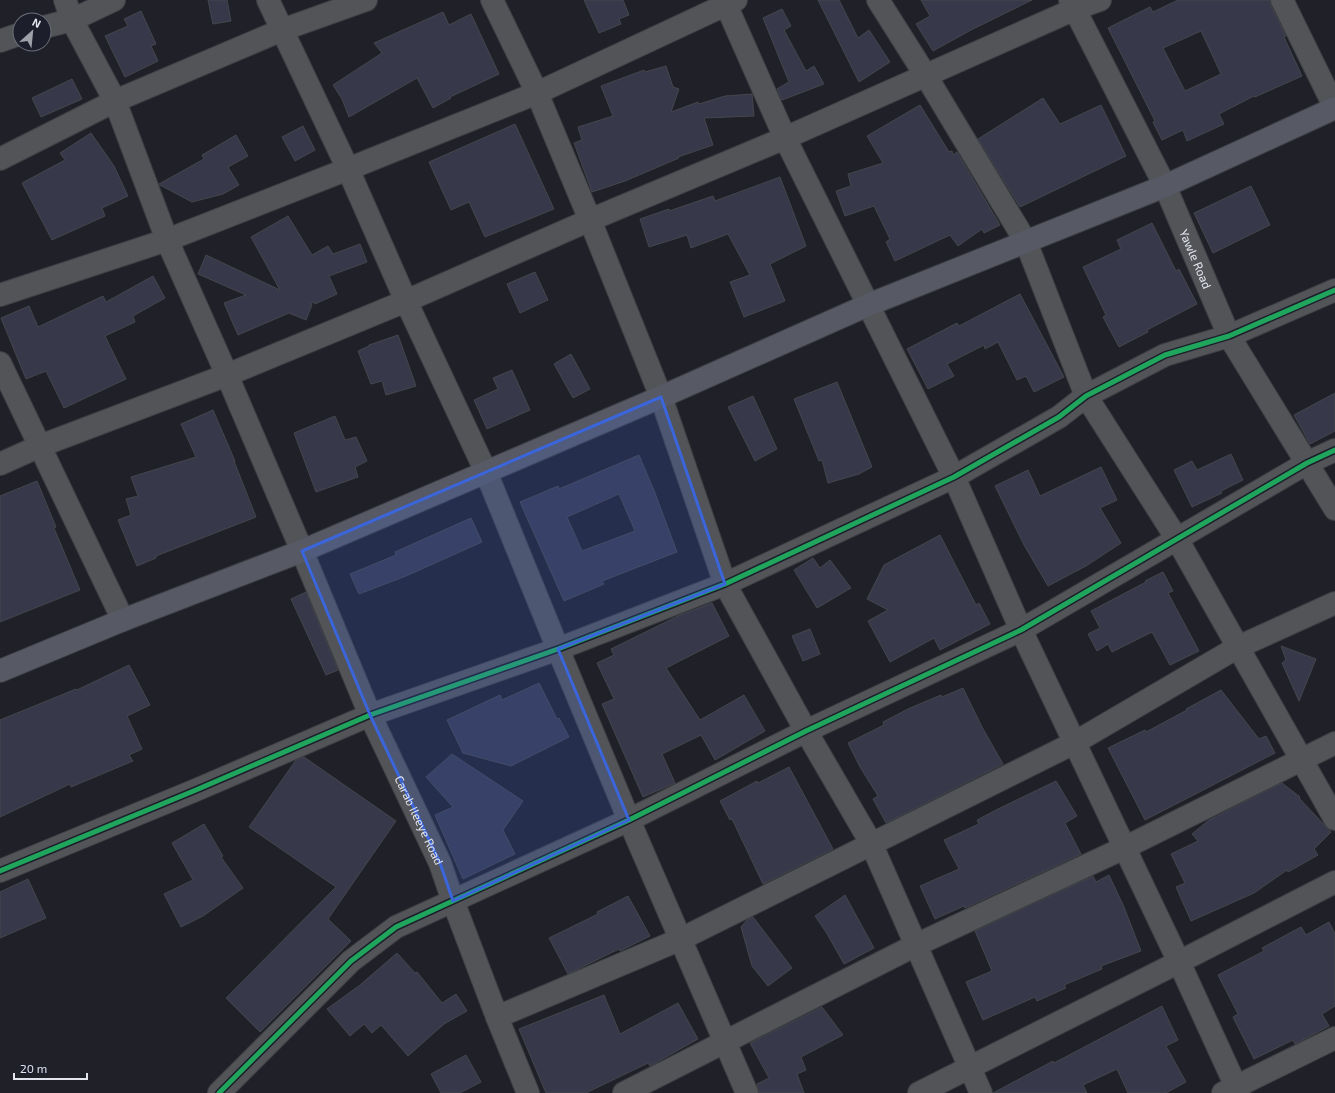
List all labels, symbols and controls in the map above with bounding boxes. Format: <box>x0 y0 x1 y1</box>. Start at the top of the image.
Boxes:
north arrow <box>12 12 52 52</box>
text: N <box>30 15 43 30</box>
street label: Yawle Road <box>1177 227 1215 291</box>
street label: Carab Ileeye Road <box>393 773 447 867</box>
scale bar <box>14 1055 87 1081</box>
text: 20 m <box>20 1061 47 1075</box>

